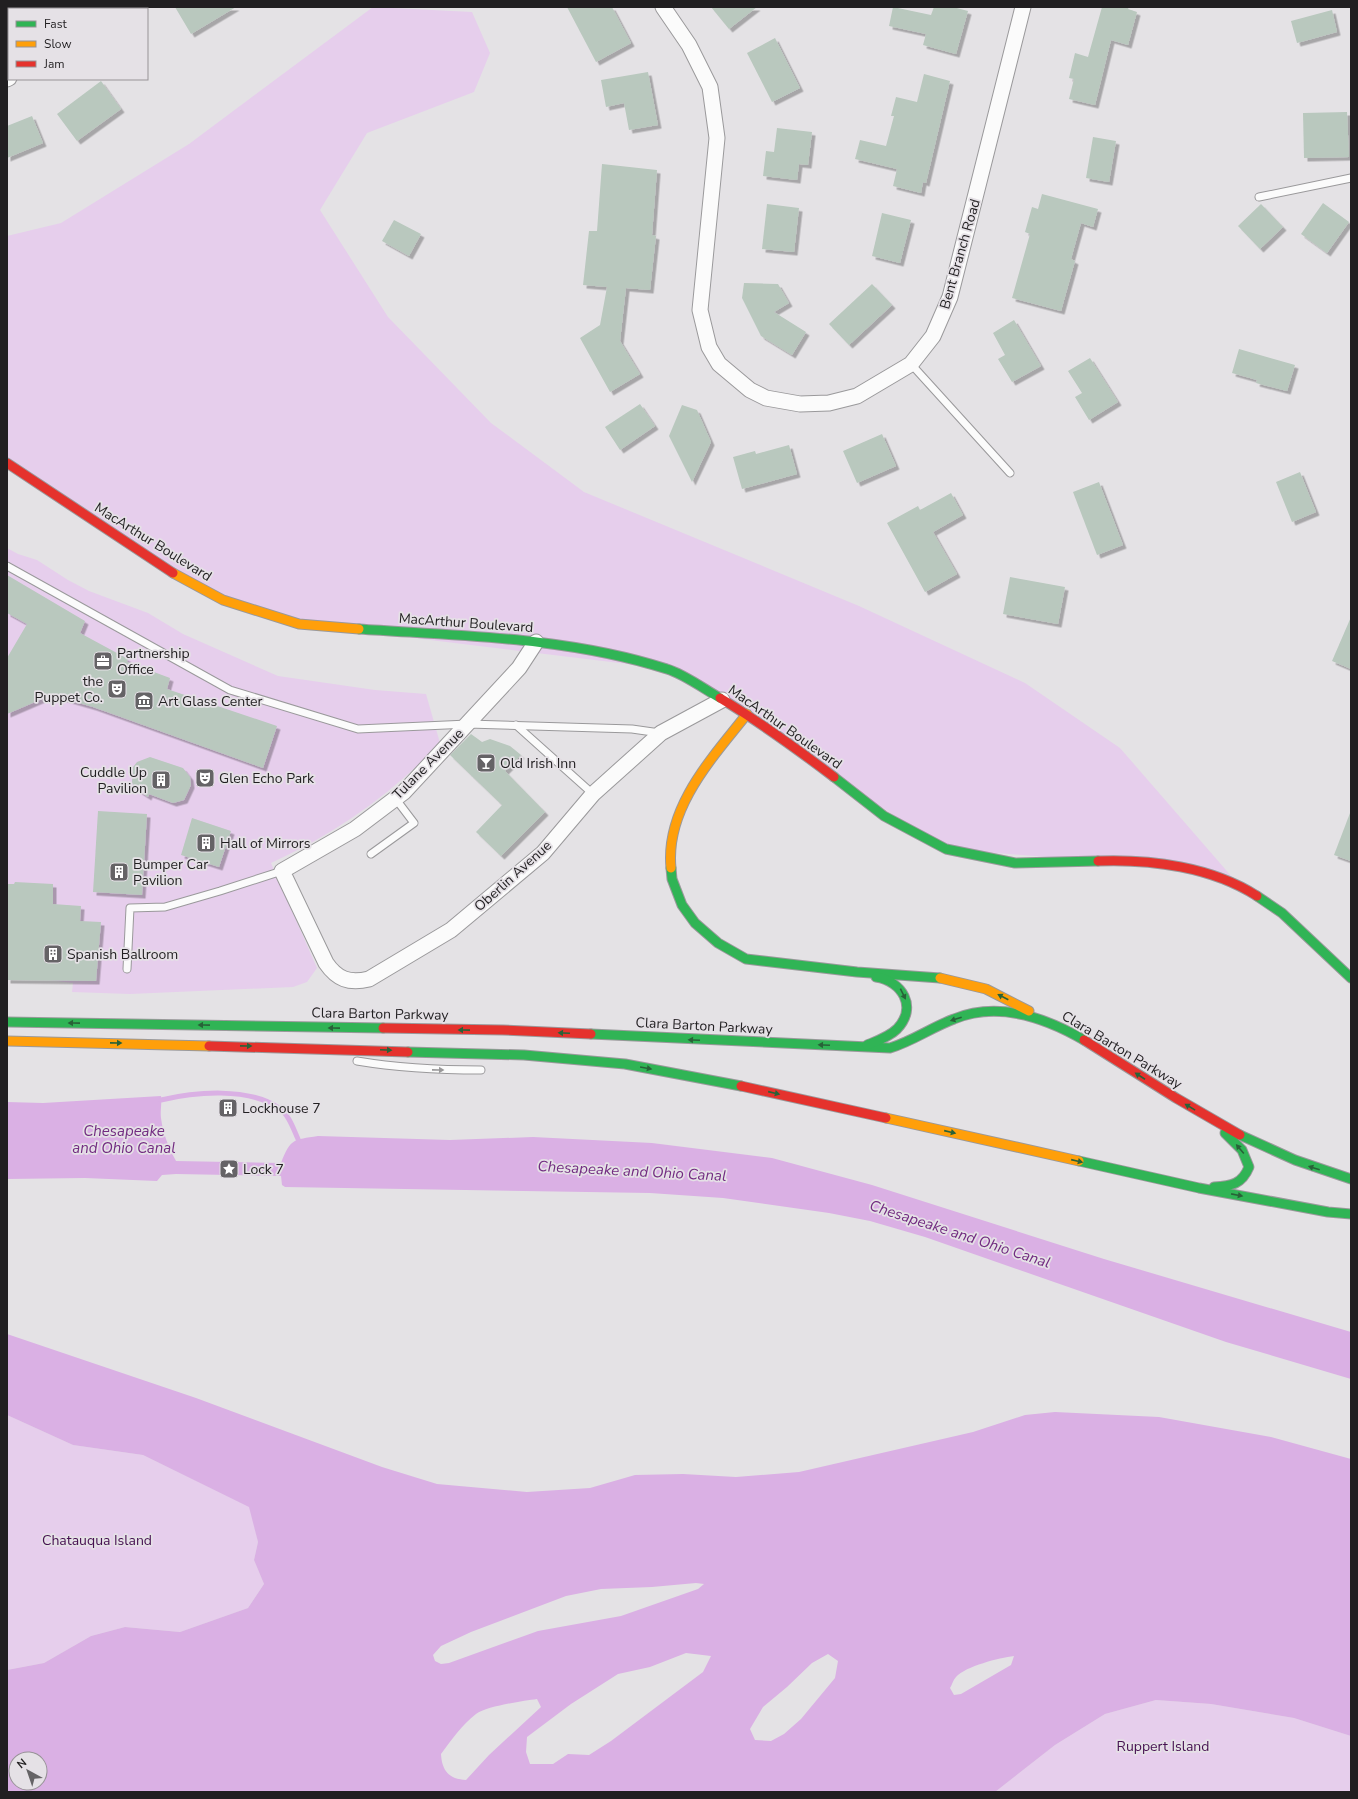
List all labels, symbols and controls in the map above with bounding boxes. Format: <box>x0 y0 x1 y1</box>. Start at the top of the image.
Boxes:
legend <box>8 8 148 80</box>
text: Fast <box>44 16 67 32</box>
text: Slow <box>44 36 72 52</box>
text: Jam <box>43 56 65 72</box>
street label: Bent Branch Road <box>935 197 985 311</box>
street label: MacArthur Boulevard <box>91 498 215 586</box>
street label: MacArthur Boulevard <box>398 609 534 637</box>
place label: Partnership Office <box>117 644 190 679</box>
office icon: Partnership Office <box>92 650 114 672</box>
place label: the Puppet Co. <box>35 672 103 707</box>
theatre icon: the Puppet Co. <box>106 678 128 700</box>
street label: MacArthur Boulevard <box>724 681 846 773</box>
museum icon: Art Glass Center <box>133 690 155 712</box>
place label: Art Glass Center <box>158 692 263 711</box>
street label: Tulane Avenue <box>388 724 468 804</box>
bar icon: Old Irish Inn <box>475 752 497 774</box>
place label: Old Irish Inn <box>500 754 576 773</box>
place label: Cuddle Up Pavilion <box>80 763 147 798</box>
theatre icon: Glen Echo Park <box>194 767 216 789</box>
building icon: Cuddle Up Pavilion <box>150 769 172 791</box>
place label: Glen Echo Park <box>219 769 315 788</box>
building icon: Hall of Mirrors <box>195 832 217 854</box>
place label: Hall of Mirrors <box>220 834 311 853</box>
street label: Oberlin Avenue <box>470 836 556 916</box>
place label: Bumper Car Pavilion <box>133 855 208 890</box>
building icon: Bumper Car Pavilion <box>108 861 130 883</box>
building icon: Spanish Ballroom <box>42 943 64 965</box>
place label: Spanish Ballroom <box>67 945 178 964</box>
one-way arrow <box>900 988 906 1000</box>
one-way arrow <box>997 994 1008 1000</box>
street label: Clara Barton Parkway <box>311 1003 450 1025</box>
street label: Clara Barton Parkway <box>1058 1007 1186 1094</box>
street label: Clara Barton Parkway <box>635 1013 774 1039</box>
one-way arrow <box>950 1016 962 1022</box>
one-way arrow <box>67 1020 80 1026</box>
one-way arrow <box>198 1022 210 1029</box>
one-way arrow <box>328 1024 340 1031</box>
one-way arrow <box>457 1027 470 1033</box>
one-way arrow <box>558 1030 570 1037</box>
one-way arrow <box>687 1037 700 1043</box>
one-way arrow <box>110 1040 123 1046</box>
one-way arrow <box>818 1042 830 1049</box>
one-way arrow <box>240 1043 252 1050</box>
one-way arrow <box>380 1047 392 1054</box>
one-way arrow <box>640 1065 652 1071</box>
one-way arrow <box>432 1067 445 1073</box>
one-way arrow <box>1134 1072 1145 1079</box>
one-way arrow <box>768 1091 780 1097</box>
building icon: Lockhouse 7 <box>217 1097 239 1119</box>
place label: Lockhouse 7 <box>242 1099 321 1118</box>
one-way arrow <box>1185 1103 1195 1111</box>
water label: Chesapeake and Ohio Canal <box>72 1121 176 1158</box>
one-way arrow <box>944 1130 957 1136</box>
one-way arrow <box>1236 1143 1244 1154</box>
water label: Chesapeake and Ohio Canal <box>537 1156 727 1186</box>
place icon: Lock 7 <box>218 1158 240 1180</box>
one-way arrow <box>1071 1158 1083 1164</box>
place label: Lock 7 <box>243 1160 284 1179</box>
one-way arrow <box>1307 1165 1319 1171</box>
one-way arrow <box>1231 1192 1243 1198</box>
water label: Chesapeake and Ohio Canal <box>867 1195 1053 1273</box>
park label: Chatauqua Island <box>42 1531 152 1550</box>
park label: Ruppert Island <box>1117 1737 1209 1756</box>
north arrow <box>8 1751 48 1791</box>
text: N <box>14 1755 30 1772</box>

